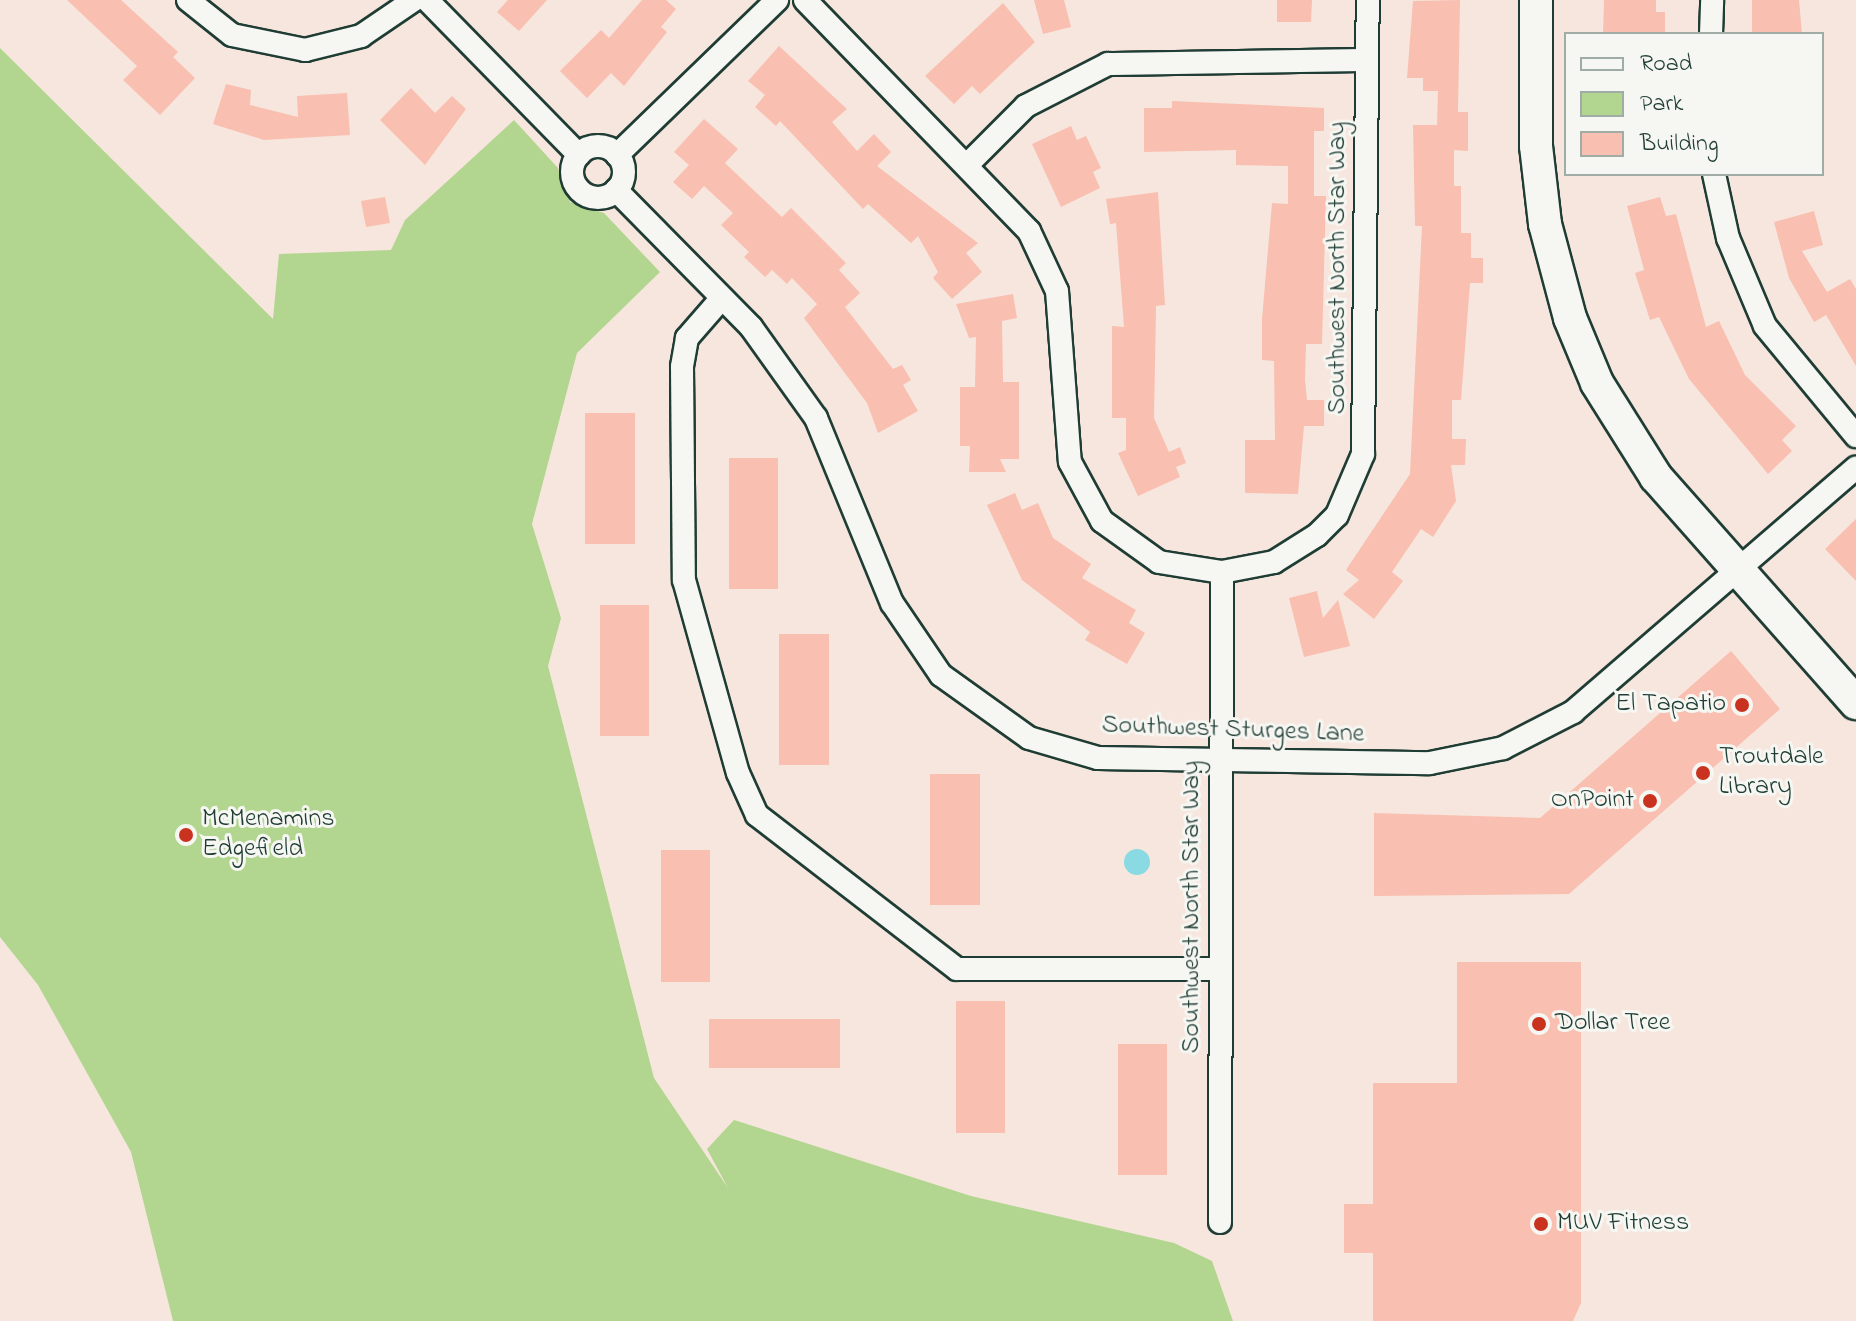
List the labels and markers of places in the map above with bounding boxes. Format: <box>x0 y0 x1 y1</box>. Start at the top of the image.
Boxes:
place label: El Tapatio <box>1615 689 1726 721</box>
marker: El Tapatio <box>1733 696 1751 714</box>
place label: Troutdale Library <box>1719 742 1824 804</box>
marker: Troutdale Library <box>1694 764 1712 782</box>
place label: OnPoint <box>1551 785 1634 817</box>
marker: OnPoint <box>1641 792 1659 810</box>
place label: McMenamins Edgefield <box>202 804 335 866</box>
marker: McMenamins Edgefield <box>177 826 195 844</box>
place label: Dollar Tree <box>1555 1008 1670 1040</box>
marker: Dollar Tree <box>1530 1015 1548 1033</box>
place label: MUV Fitness <box>1557 1208 1689 1240</box>
marker: MUV Fitness <box>1532 1215 1550 1233</box>

